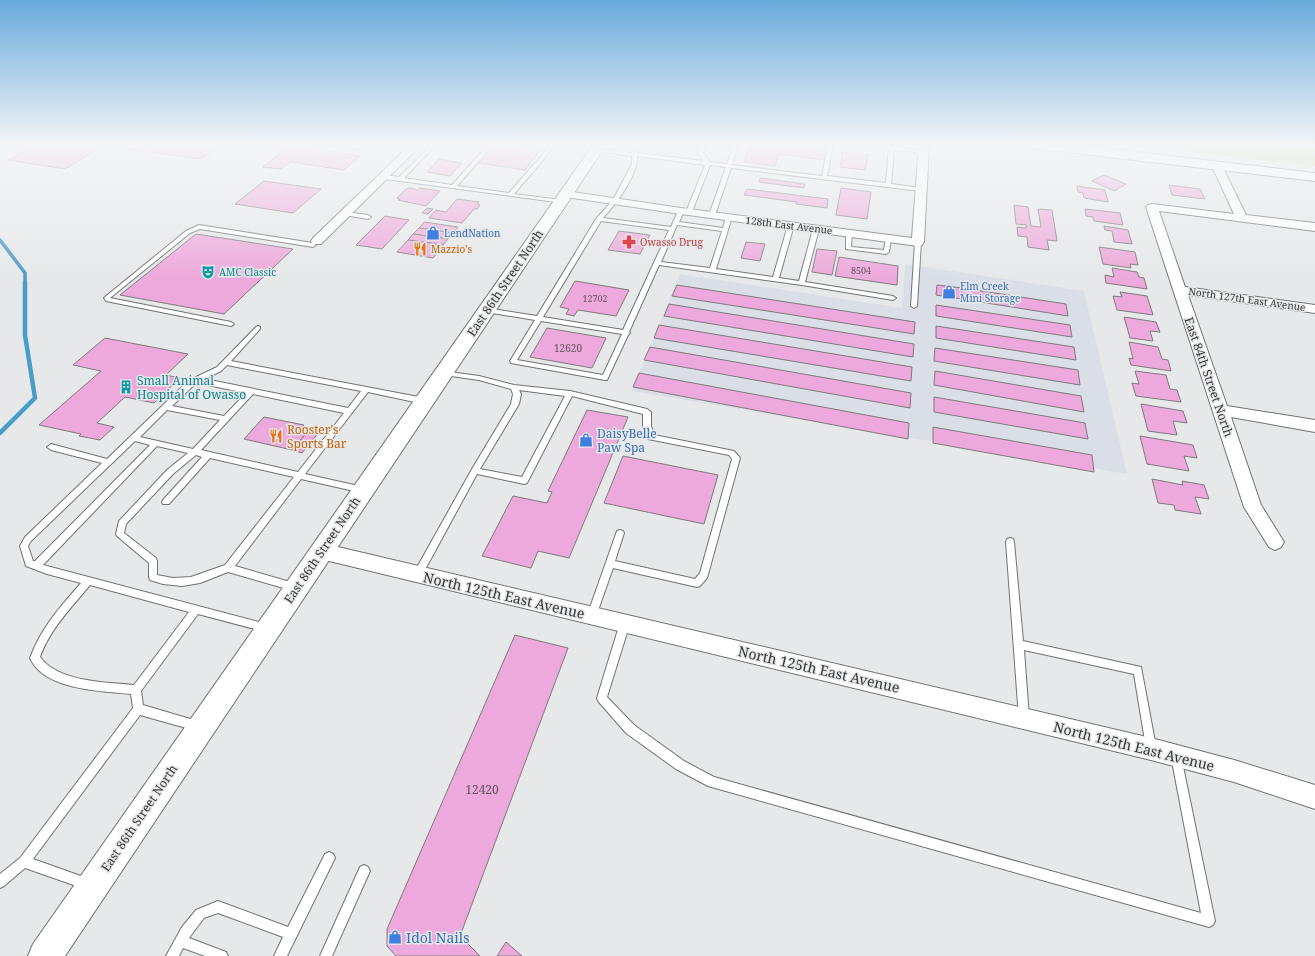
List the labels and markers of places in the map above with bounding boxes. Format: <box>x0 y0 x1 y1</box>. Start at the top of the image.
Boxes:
shop icon: LendNation <box>425 225 441 241</box>
place label: LendNation <box>444 226 501 240</box>
pharmacy icon: Owasso Drug <box>621 234 637 250</box>
place label: Owasso Drug <box>640 235 703 249</box>
restaurant icon: Mazzio's <box>412 241 428 257</box>
place label: Mazzio's <box>431 242 472 256</box>
theatre icon: AMC Classic <box>200 264 216 280</box>
place label: AMC Classic <box>219 265 276 279</box>
place label: Elm Creek Mini Storage <box>960 279 1020 305</box>
shop icon: Elm Creek Mini Storage <box>941 284 957 300</box>
place label: Small Animal Hospital of Owasso <box>137 372 246 403</box>
building icon: Small Animal Hospital of Owasso <box>118 379 134 395</box>
place label: Rooster's Sports Bar <box>287 421 347 452</box>
place label: DaisyBelle Paw Spa <box>597 425 657 456</box>
restaurant icon: Rooster's Sports Bar <box>268 428 284 444</box>
shop icon: DaisyBelle Paw Spa <box>578 432 594 448</box>
place label: Idol Nails <box>406 928 470 947</box>
shop icon: Idol Nails <box>387 929 403 945</box>

